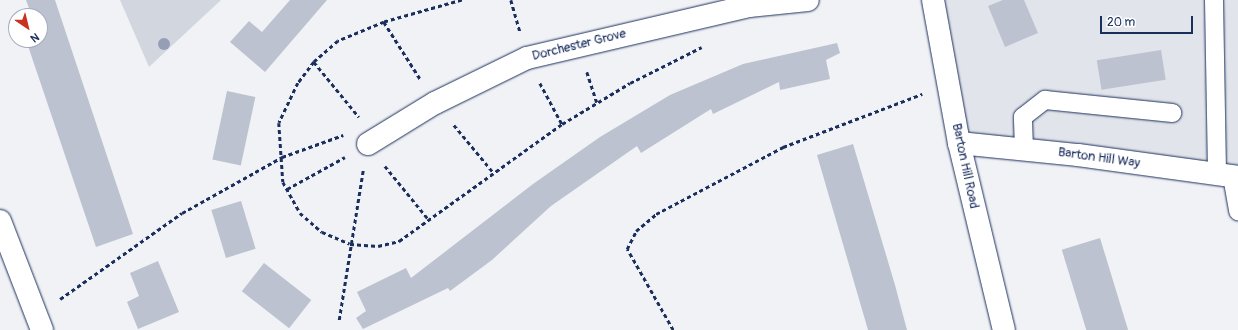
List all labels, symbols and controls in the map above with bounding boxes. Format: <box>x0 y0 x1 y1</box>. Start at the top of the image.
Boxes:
north arrow <box>8 8 48 48</box>
scale bar <box>1102 8 1195 34</box>
text: 20 m <box>1107 15 1135 30</box>
street label: Dorchester Grove <box>531 26 627 64</box>
text: N <box>28 30 41 45</box>
street label: Barton Hill Road <box>948 122 982 210</box>
street label: Barton Hill Way <box>1057 145 1141 171</box>

